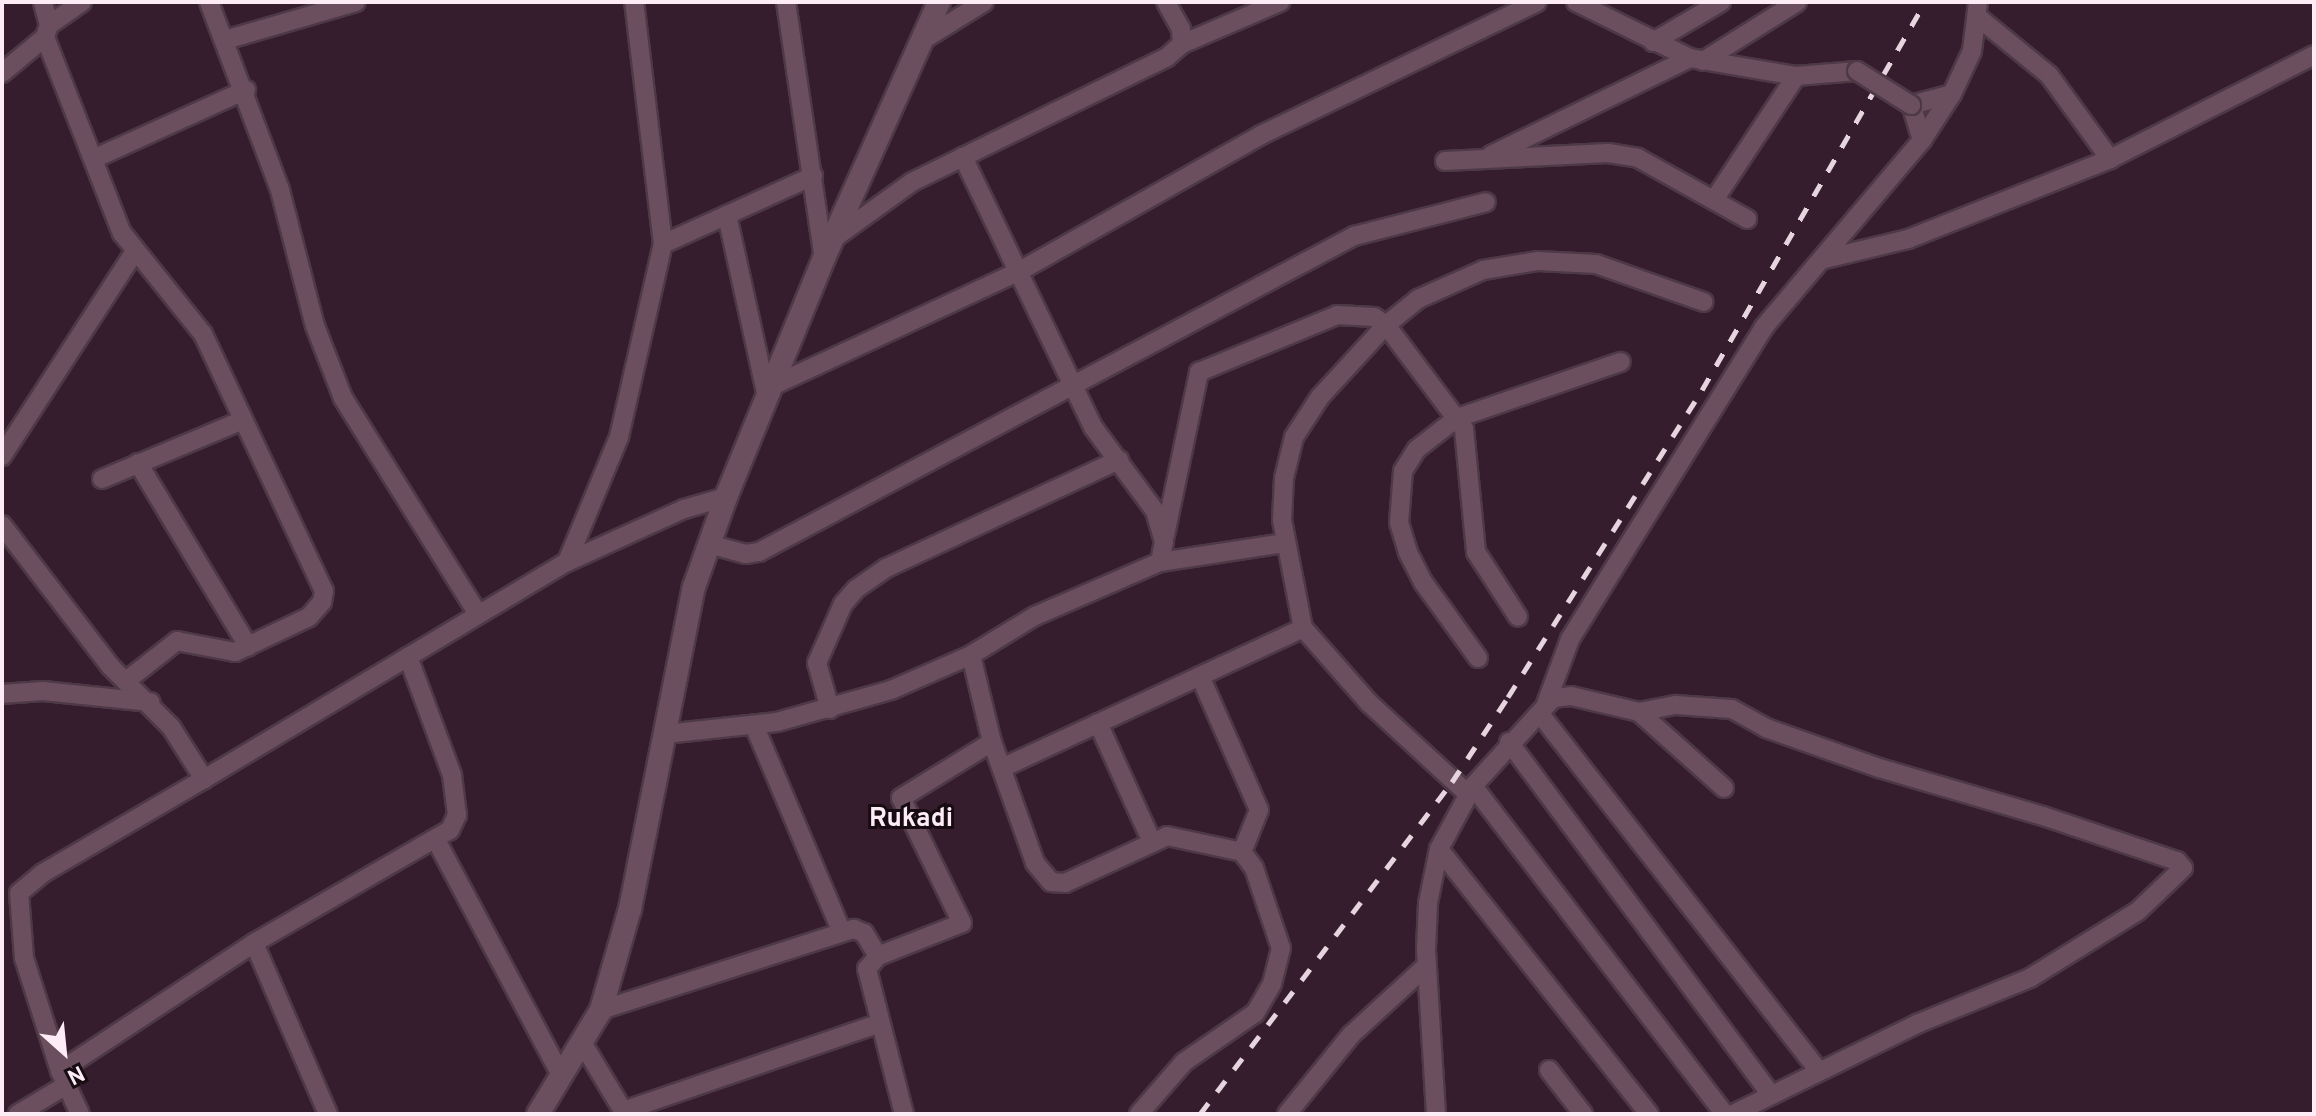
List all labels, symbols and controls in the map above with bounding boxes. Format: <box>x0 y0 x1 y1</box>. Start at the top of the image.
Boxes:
district label: Rukadi <box>869 804 953 836</box>
north arrow <box>24 1012 104 1092</box>
text: N <box>62 1058 88 1089</box>

